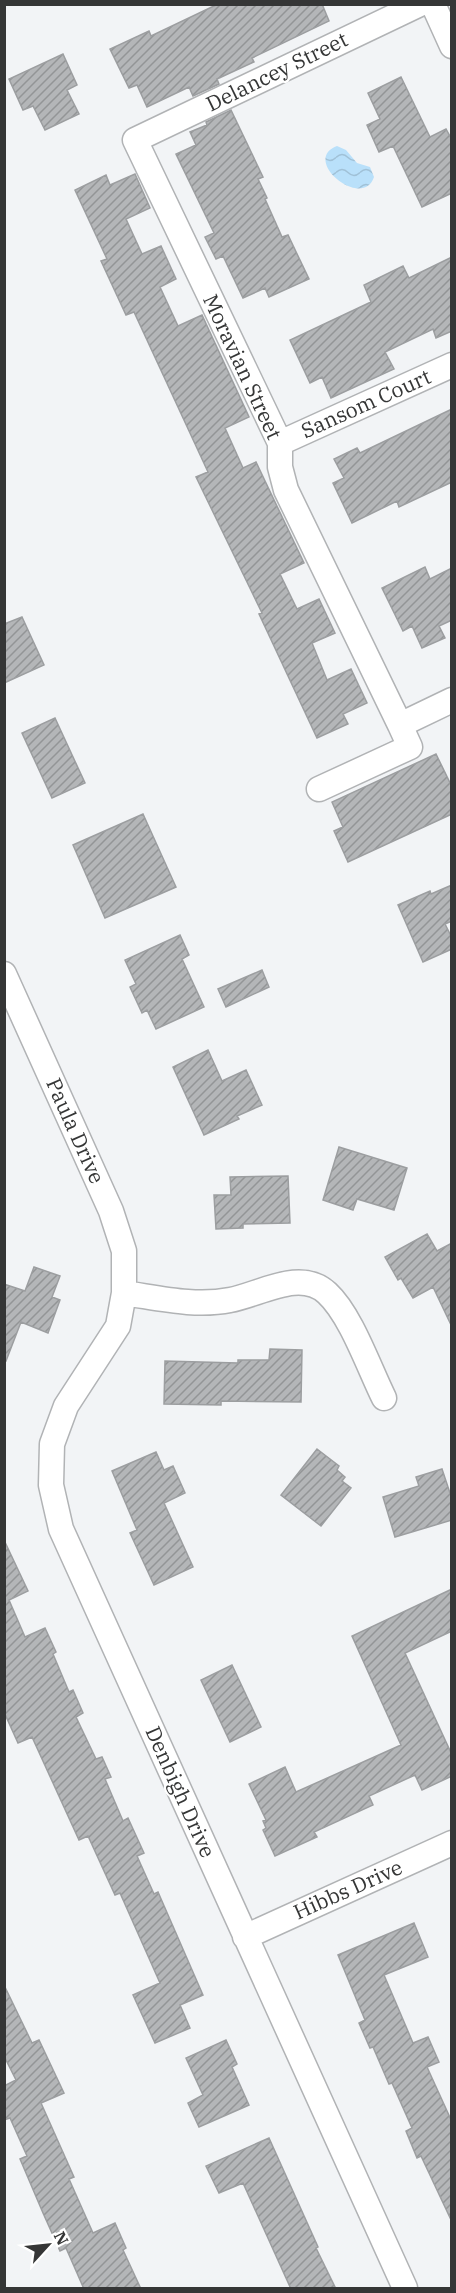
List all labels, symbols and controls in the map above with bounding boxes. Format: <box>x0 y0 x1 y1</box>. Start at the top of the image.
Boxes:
street label: Delancey Street <box>201 25 352 117</box>
street label: Moravian Street <box>197 289 289 444</box>
street label: Sansom Court <box>296 362 435 444</box>
street label: Paula Drive <box>40 1073 112 1188</box>
street label: Denbigh Drive <box>139 1721 222 1862</box>
street label: Hibbs Drive <box>289 1853 406 1926</box>
north arrow <box>18 2215 78 2275</box>
text: N <box>50 2228 73 2248</box>

